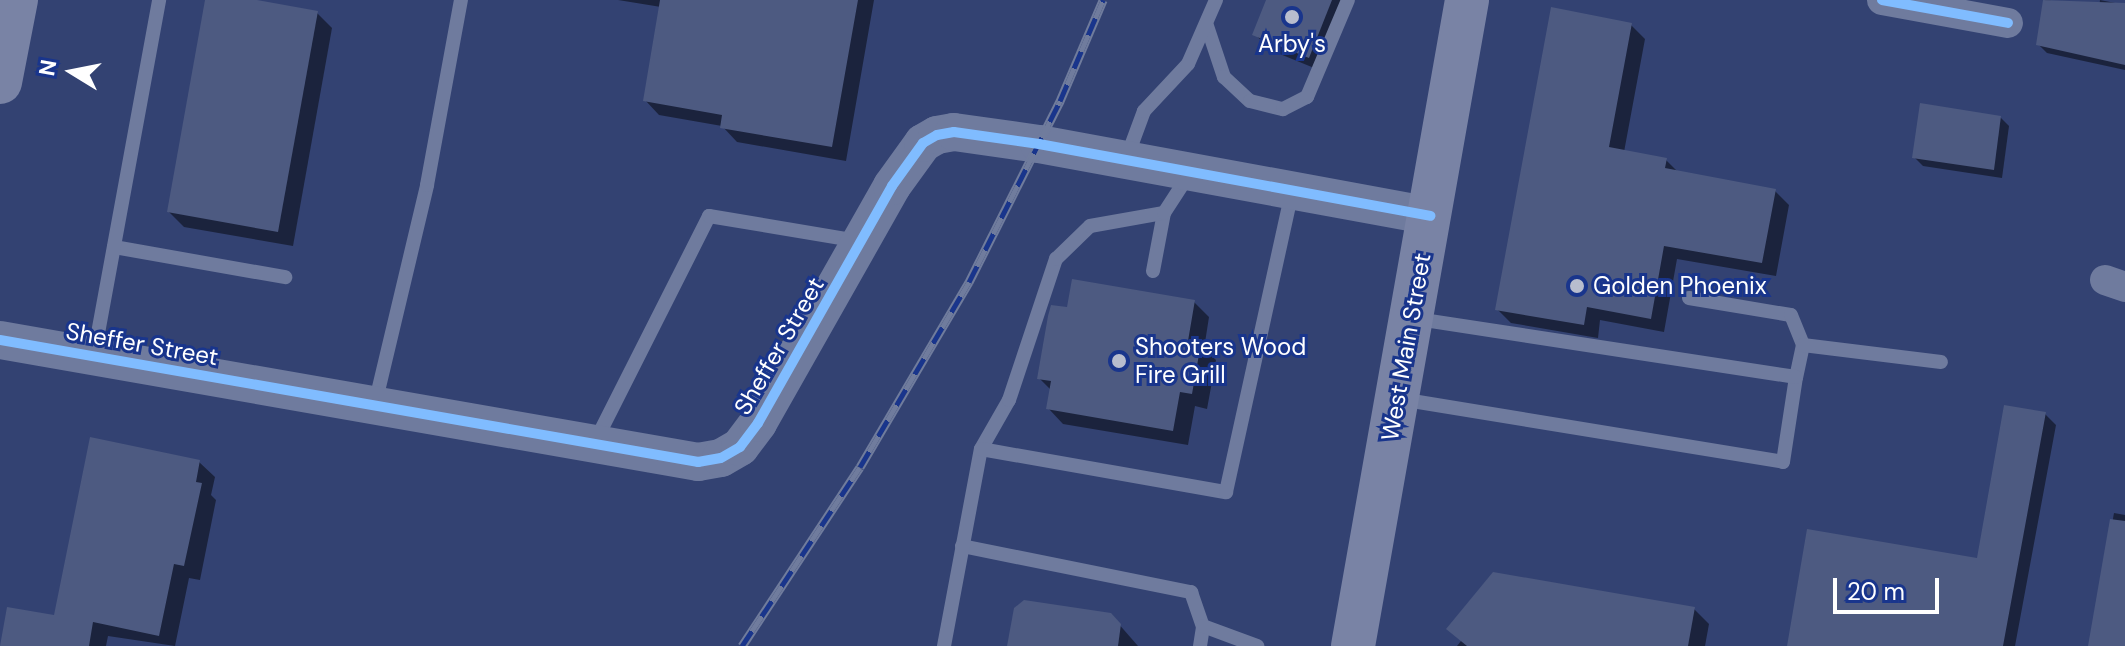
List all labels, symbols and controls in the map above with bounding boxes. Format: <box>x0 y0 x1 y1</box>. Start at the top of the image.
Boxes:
marker: Arby's <box>1283 8 1301 26</box>
place label: Arby's <box>1258 30 1326 58</box>
north arrow <box>32 32 112 112</box>
text: N <box>32 57 64 78</box>
street label: West Main Street <box>1375 251 1437 443</box>
street label: Sheffer Street <box>728 272 830 420</box>
place label: Golden Phoenix <box>1593 272 1767 300</box>
marker: Golden Phoenix <box>1568 277 1586 295</box>
street label: Sheffer Street <box>64 316 220 372</box>
place label: Shooters Wood Fire Grill <box>1135 333 1306 389</box>
marker: Shooters Wood Fire Grill <box>1110 352 1128 370</box>
scale bar <box>1837 562 1943 612</box>
text: 20 m <box>1847 576 1905 607</box>

